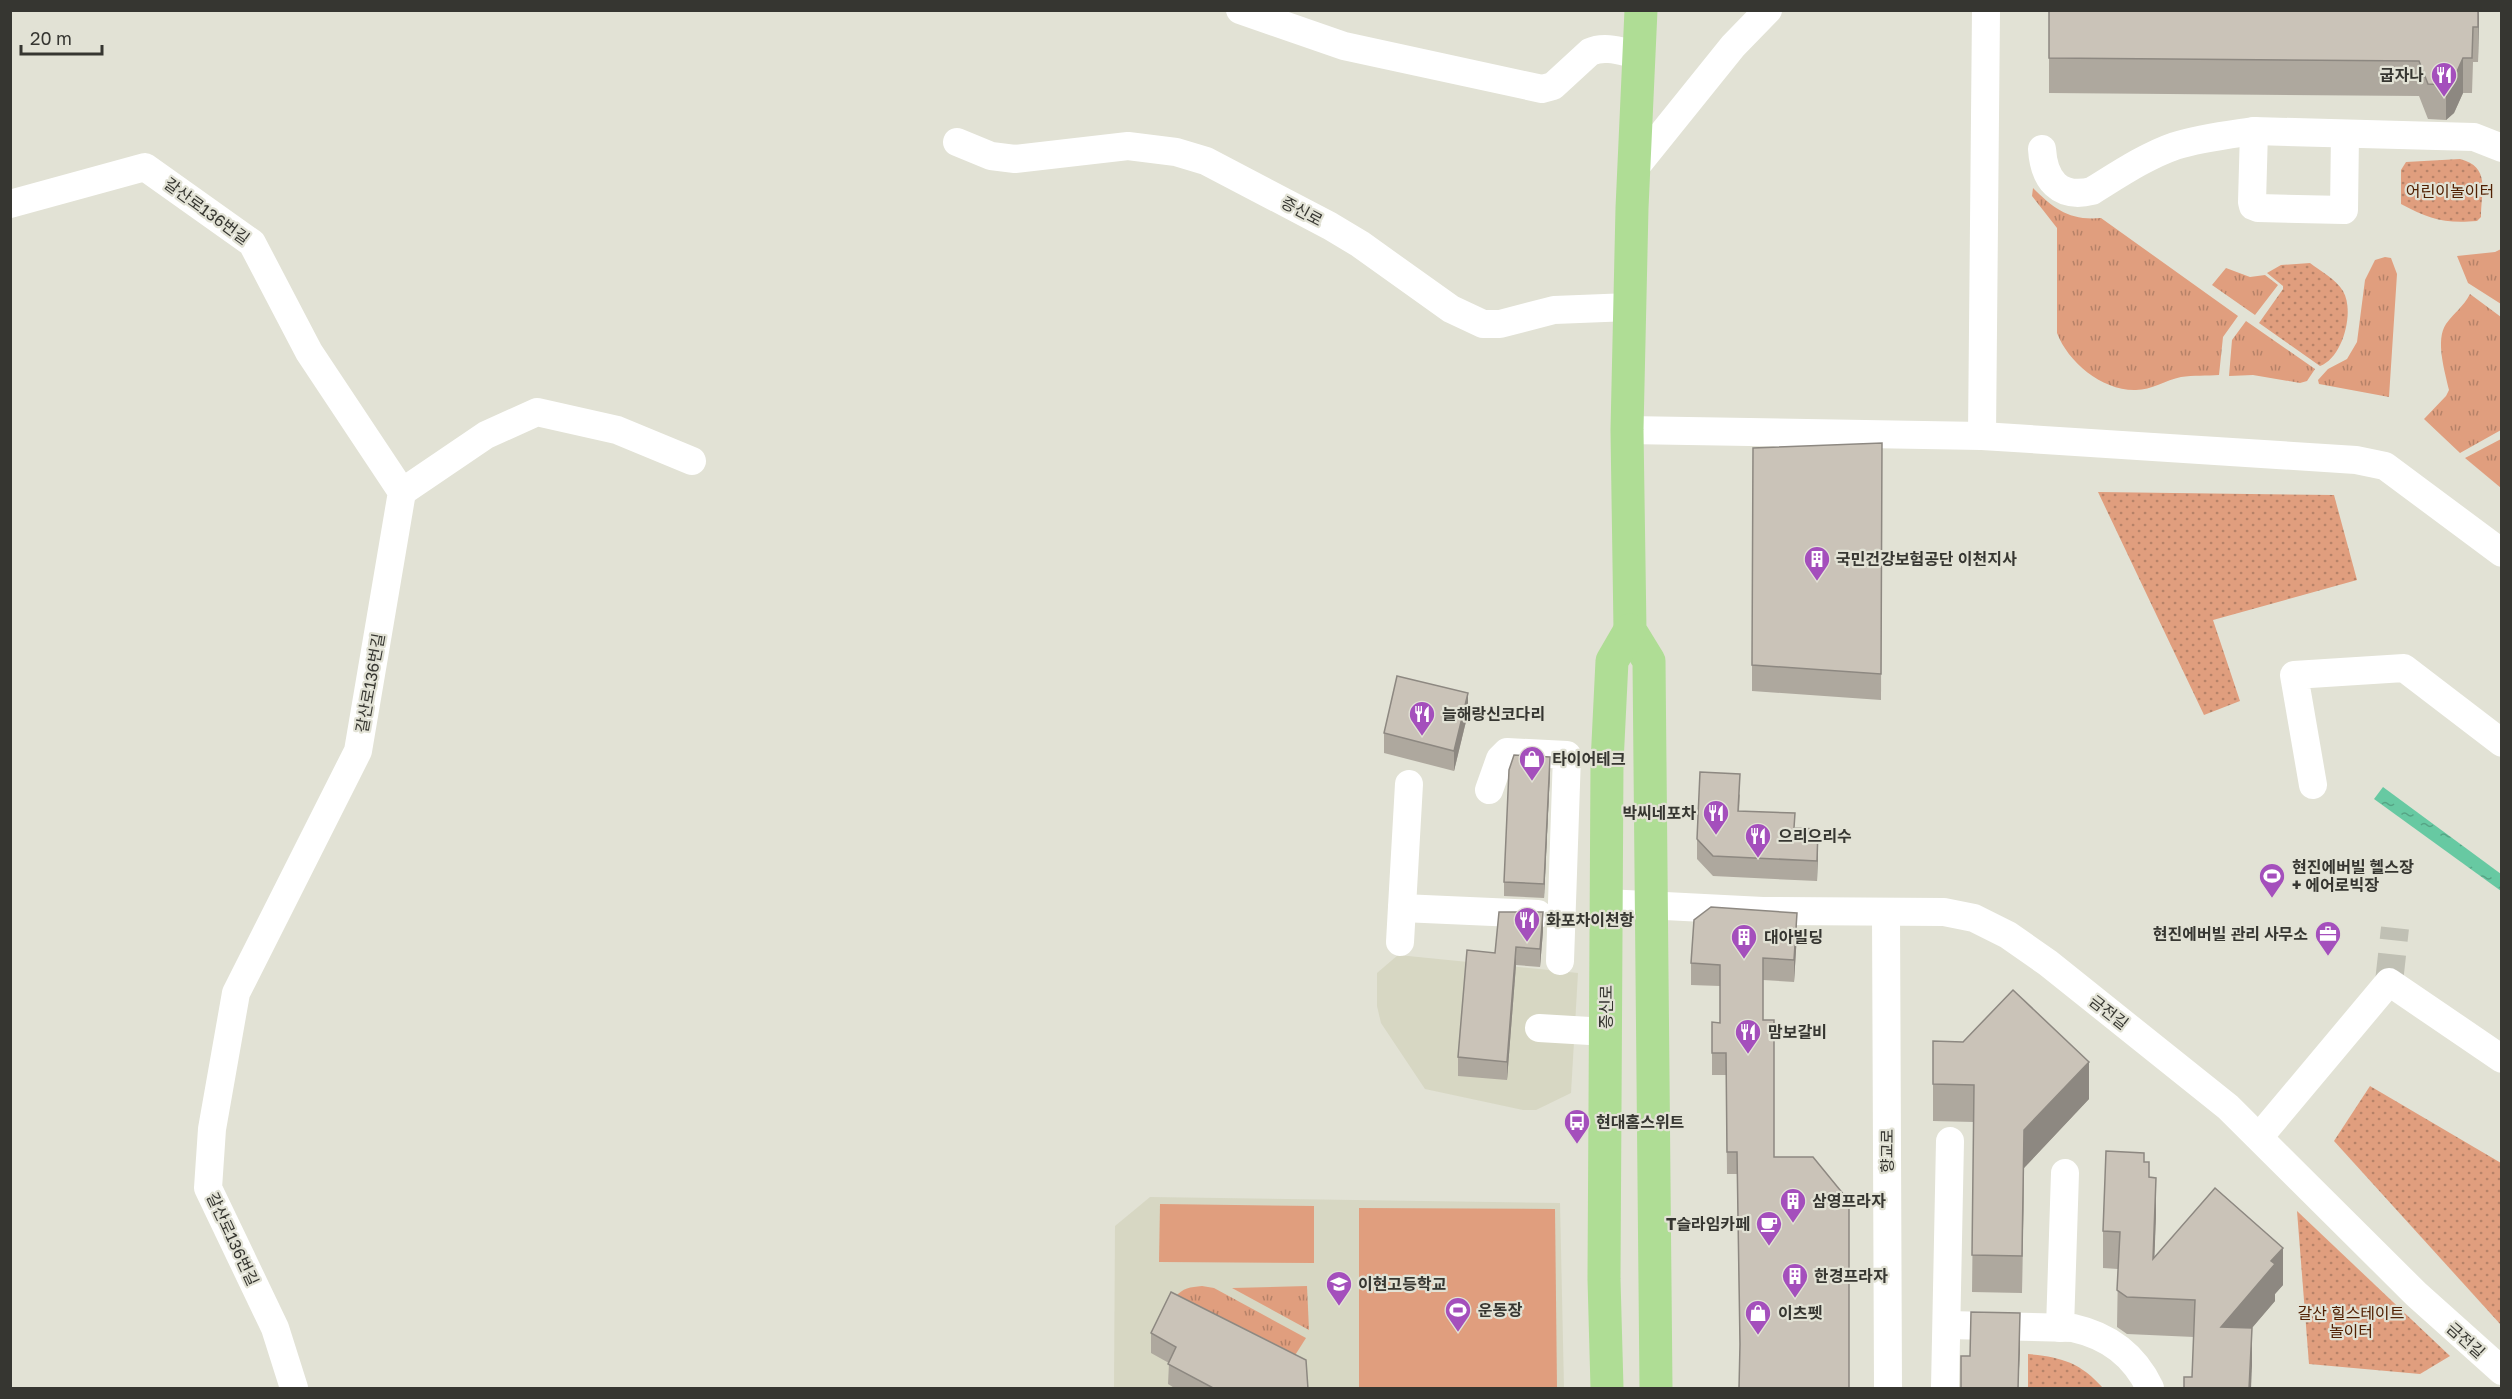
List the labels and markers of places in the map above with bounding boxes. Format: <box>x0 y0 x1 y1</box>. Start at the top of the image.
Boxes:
restaurant icon: 굽자나 <box>2429 60 2459 98</box>
place label: 굽자나 <box>2380 65 2424 85</box>
building icon: 국민건강보험공단 이천지사 <box>1802 544 1832 582</box>
place label: 국민건강보험공단 이천지사 <box>1836 549 2017 569</box>
restaurant icon: 늘해랑신코다리 <box>1407 699 1437 737</box>
place label: 늘해랑신코다리 <box>1442 704 1545 724</box>
shop icon: 타이어테크 <box>1517 744 1547 782</box>
place label: 타이어테크 <box>1552 749 1626 769</box>
restaurant icon: 박씨네포차 <box>1701 798 1731 836</box>
place label: 박씨네포차 <box>1622 803 1696 823</box>
restaurant icon: 으리으리수 <box>1743 821 1773 859</box>
place label: 으리으리수 <box>1778 826 1852 846</box>
place label: 현진에버빌 헬스장 + 에어로빅장 <box>2292 857 2414 895</box>
sports icon: 현진에버빌 헬스장 + 에어로빅장 <box>2257 861 2287 899</box>
restaurant icon: 화포차이천항 <box>1512 905 1542 943</box>
place label: 화포차이천항 <box>1546 910 1635 930</box>
office icon: 현진에버빌 관리 사무소 <box>2313 919 2343 957</box>
building icon: 대아빌딩 <box>1729 922 1759 960</box>
place label: 현진에버빌 관리 사무소 <box>2153 924 2308 944</box>
place label: 대아빌딩 <box>1764 927 1823 947</box>
restaurant icon: 맘보갈비 <box>1733 1017 1763 1055</box>
place label: 맘보갈비 <box>1768 1022 1827 1042</box>
bus stop icon: 현대홈스위트 <box>1562 1107 1592 1145</box>
place label: 현대홈스위트 <box>1596 1112 1685 1132</box>
building icon: 삼영프라자 <box>1778 1186 1808 1224</box>
place label: 삼영프라자 <box>1812 1191 1886 1211</box>
cafe icon: T슬라임카페 <box>1754 1209 1784 1247</box>
place label: T슬라임카페 <box>1666 1214 1750 1234</box>
building icon: 한경프라자 <box>1780 1261 1810 1299</box>
place label: 한경프라자 <box>1814 1266 1888 1286</box>
school or university icon: 이현고등학교 <box>1324 1269 1354 1307</box>
place label: 이현고등학교 <box>1358 1274 1447 1294</box>
sports icon: 운동장 <box>1443 1295 1473 1333</box>
shop icon: 이츠펫 <box>1743 1298 1773 1336</box>
place label: 운동장 <box>1478 1300 1522 1320</box>
place label: 이츠펫 <box>1778 1303 1822 1323</box>

